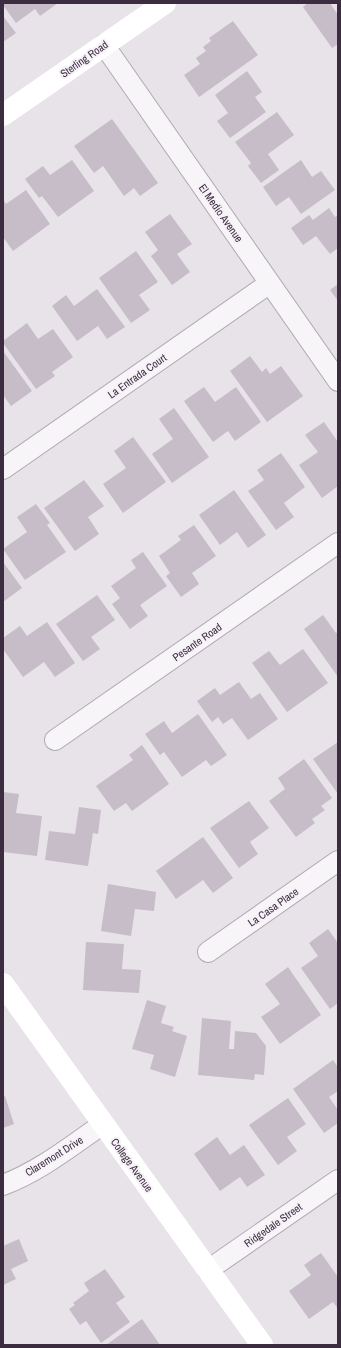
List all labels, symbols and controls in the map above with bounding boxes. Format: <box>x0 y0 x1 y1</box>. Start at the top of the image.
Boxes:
street label: Sterling Road <box>57 37 111 81</box>
street label: El Medio Avenue <box>196 181 246 245</box>
street label: La Entrada Court <box>105 350 170 401</box>
street label: Pesante Road <box>170 620 224 664</box>
street label: La Casa Place <box>245 884 301 930</box>
street label: Claremont Drive <box>22 1133 86 1179</box>
street label: College Avenue <box>108 1135 156 1195</box>
street label: Ridgedale Street <box>241 1200 305 1250</box>

